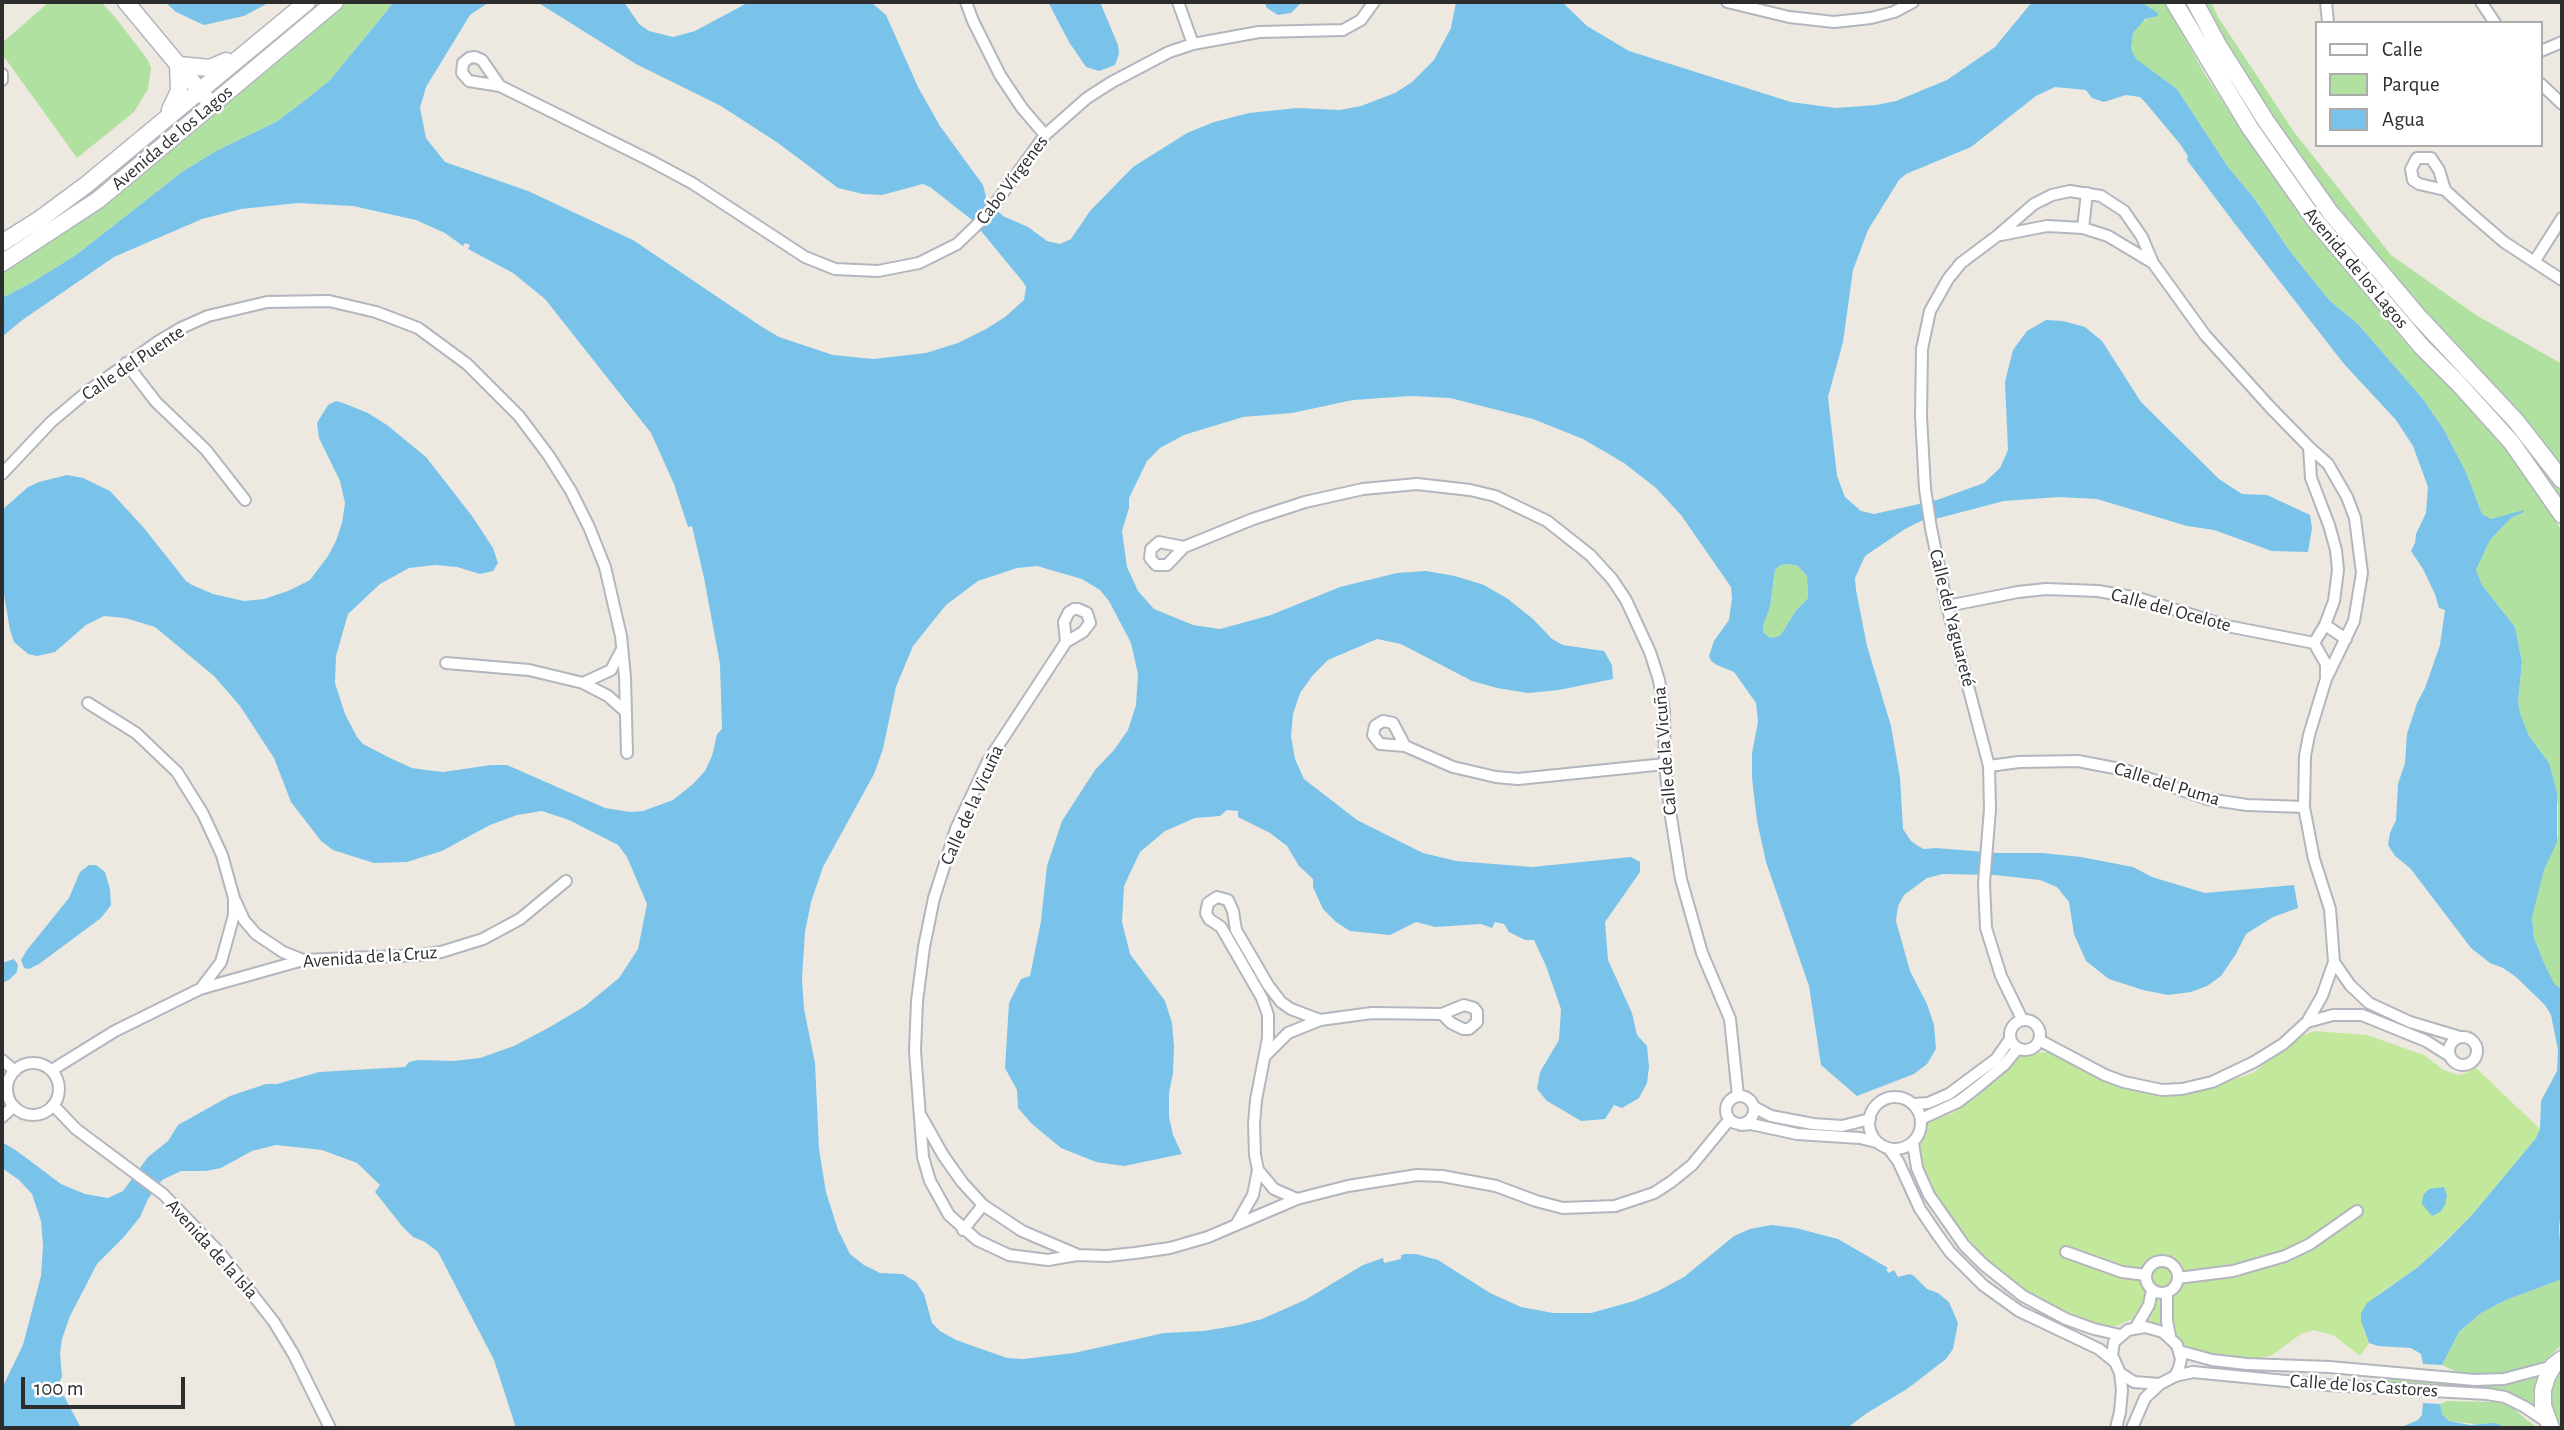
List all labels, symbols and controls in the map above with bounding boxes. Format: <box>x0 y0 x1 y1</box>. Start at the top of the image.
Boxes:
legend <box>2316 21 2543 147</box>
text: Calle <box>2382 39 2423 60</box>
text: Parque <box>2382 74 2440 95</box>
street label: Avenida de los Lagos <box>107 81 237 195</box>
text: Agua <box>2382 109 2425 130</box>
street label: Cabo Vírgenes <box>971 131 1053 229</box>
street label: Avenida de los Lagos <box>2299 203 2413 333</box>
street label: Calle del Puente <box>77 320 189 406</box>
street label: Calle del Yaguareté <box>1924 547 1980 689</box>
street label: Calle del Ocelote <box>2109 583 2233 637</box>
street label: Calle de la Vicuña <box>1648 686 1682 816</box>
street label: Calle de la Vicuña <box>935 741 1009 869</box>
street label: Calle del Puma <box>2111 757 2223 811</box>
street label: Avenida de la Cruz <box>302 941 438 973</box>
street label: Avenida de la Isla <box>161 1194 263 1304</box>
scale bar <box>24 1364 189 1408</box>
street label: Calle de los Castores <box>2289 1369 2439 1403</box>
text: 100 m <box>34 1378 84 1399</box>

